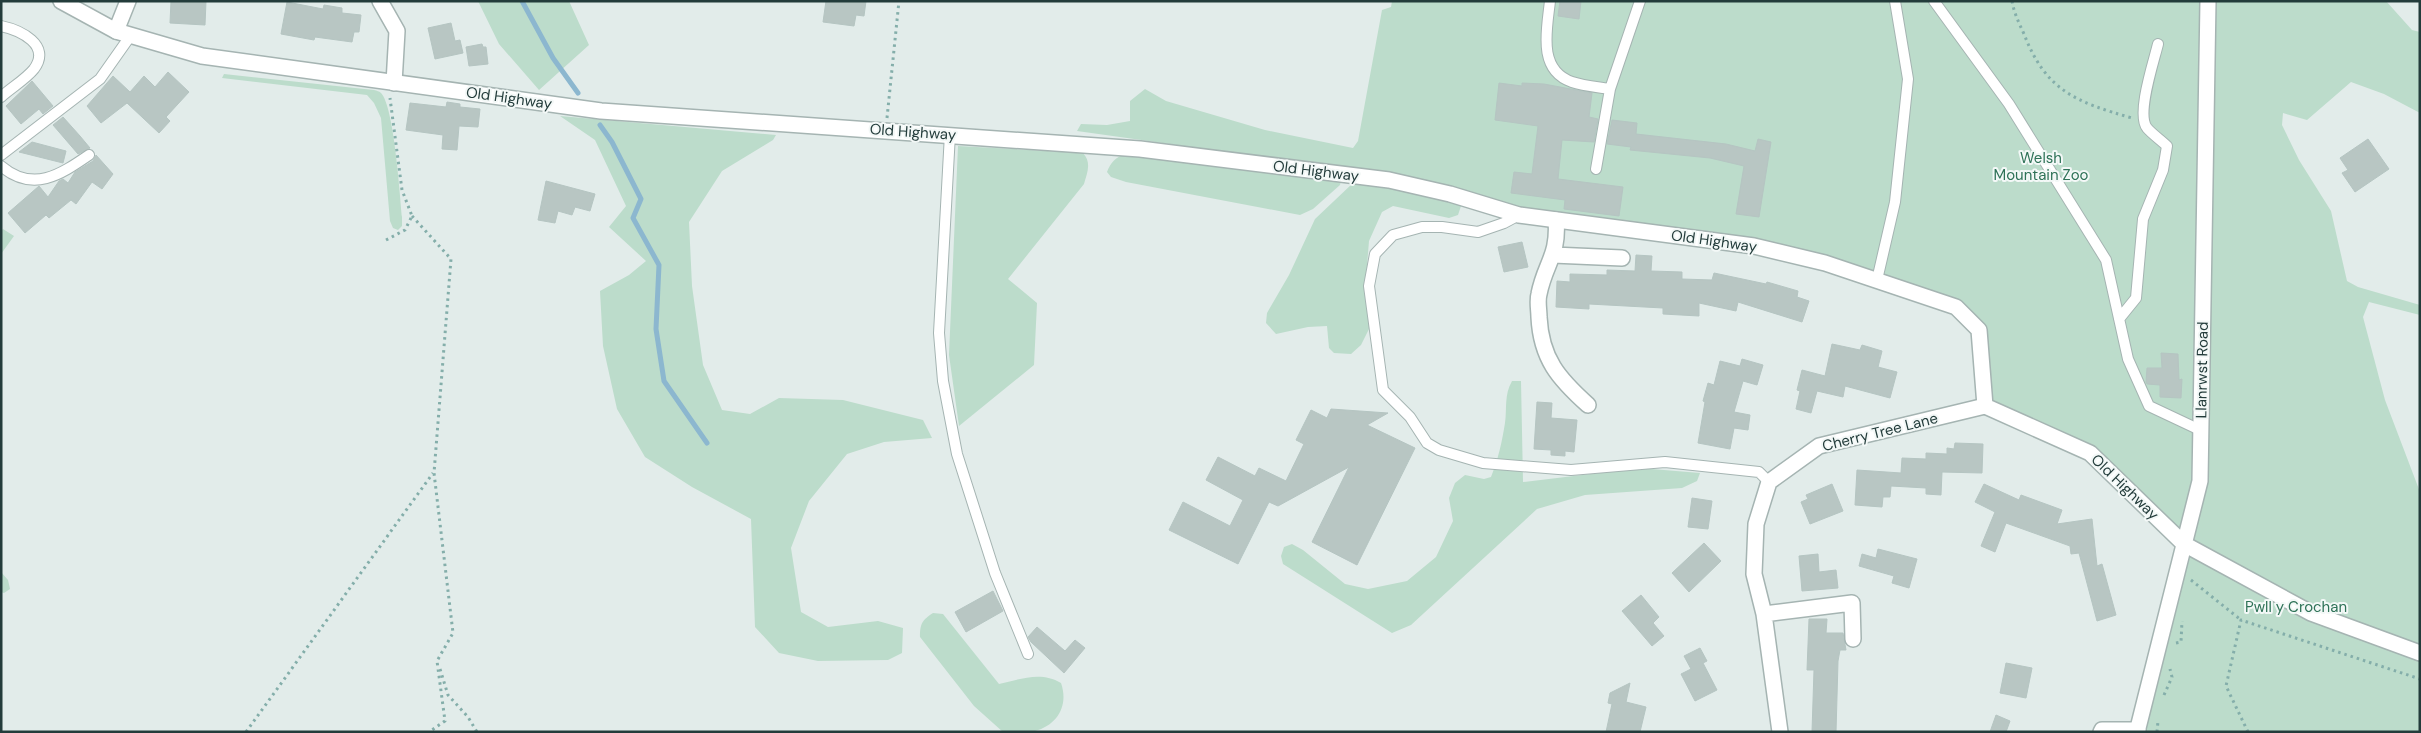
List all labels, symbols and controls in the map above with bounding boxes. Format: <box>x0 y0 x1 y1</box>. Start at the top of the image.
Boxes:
street label: Old Highway <box>465 82 554 114</box>
street label: Old Highway <box>869 119 958 145</box>
park label: Welsh Mountain Zoo <box>1994 148 2089 185</box>
street label: Old Highway <box>1272 156 1361 186</box>
street label: Old Highway <box>1670 225 1759 257</box>
street label: Llanrwst Road <box>2191 321 2213 419</box>
street label: Cherry Tree Lane <box>1820 408 1940 456</box>
street label: Old Highway <box>2087 450 2164 525</box>
park label: Pwll y Crochan <box>2245 597 2347 617</box>

